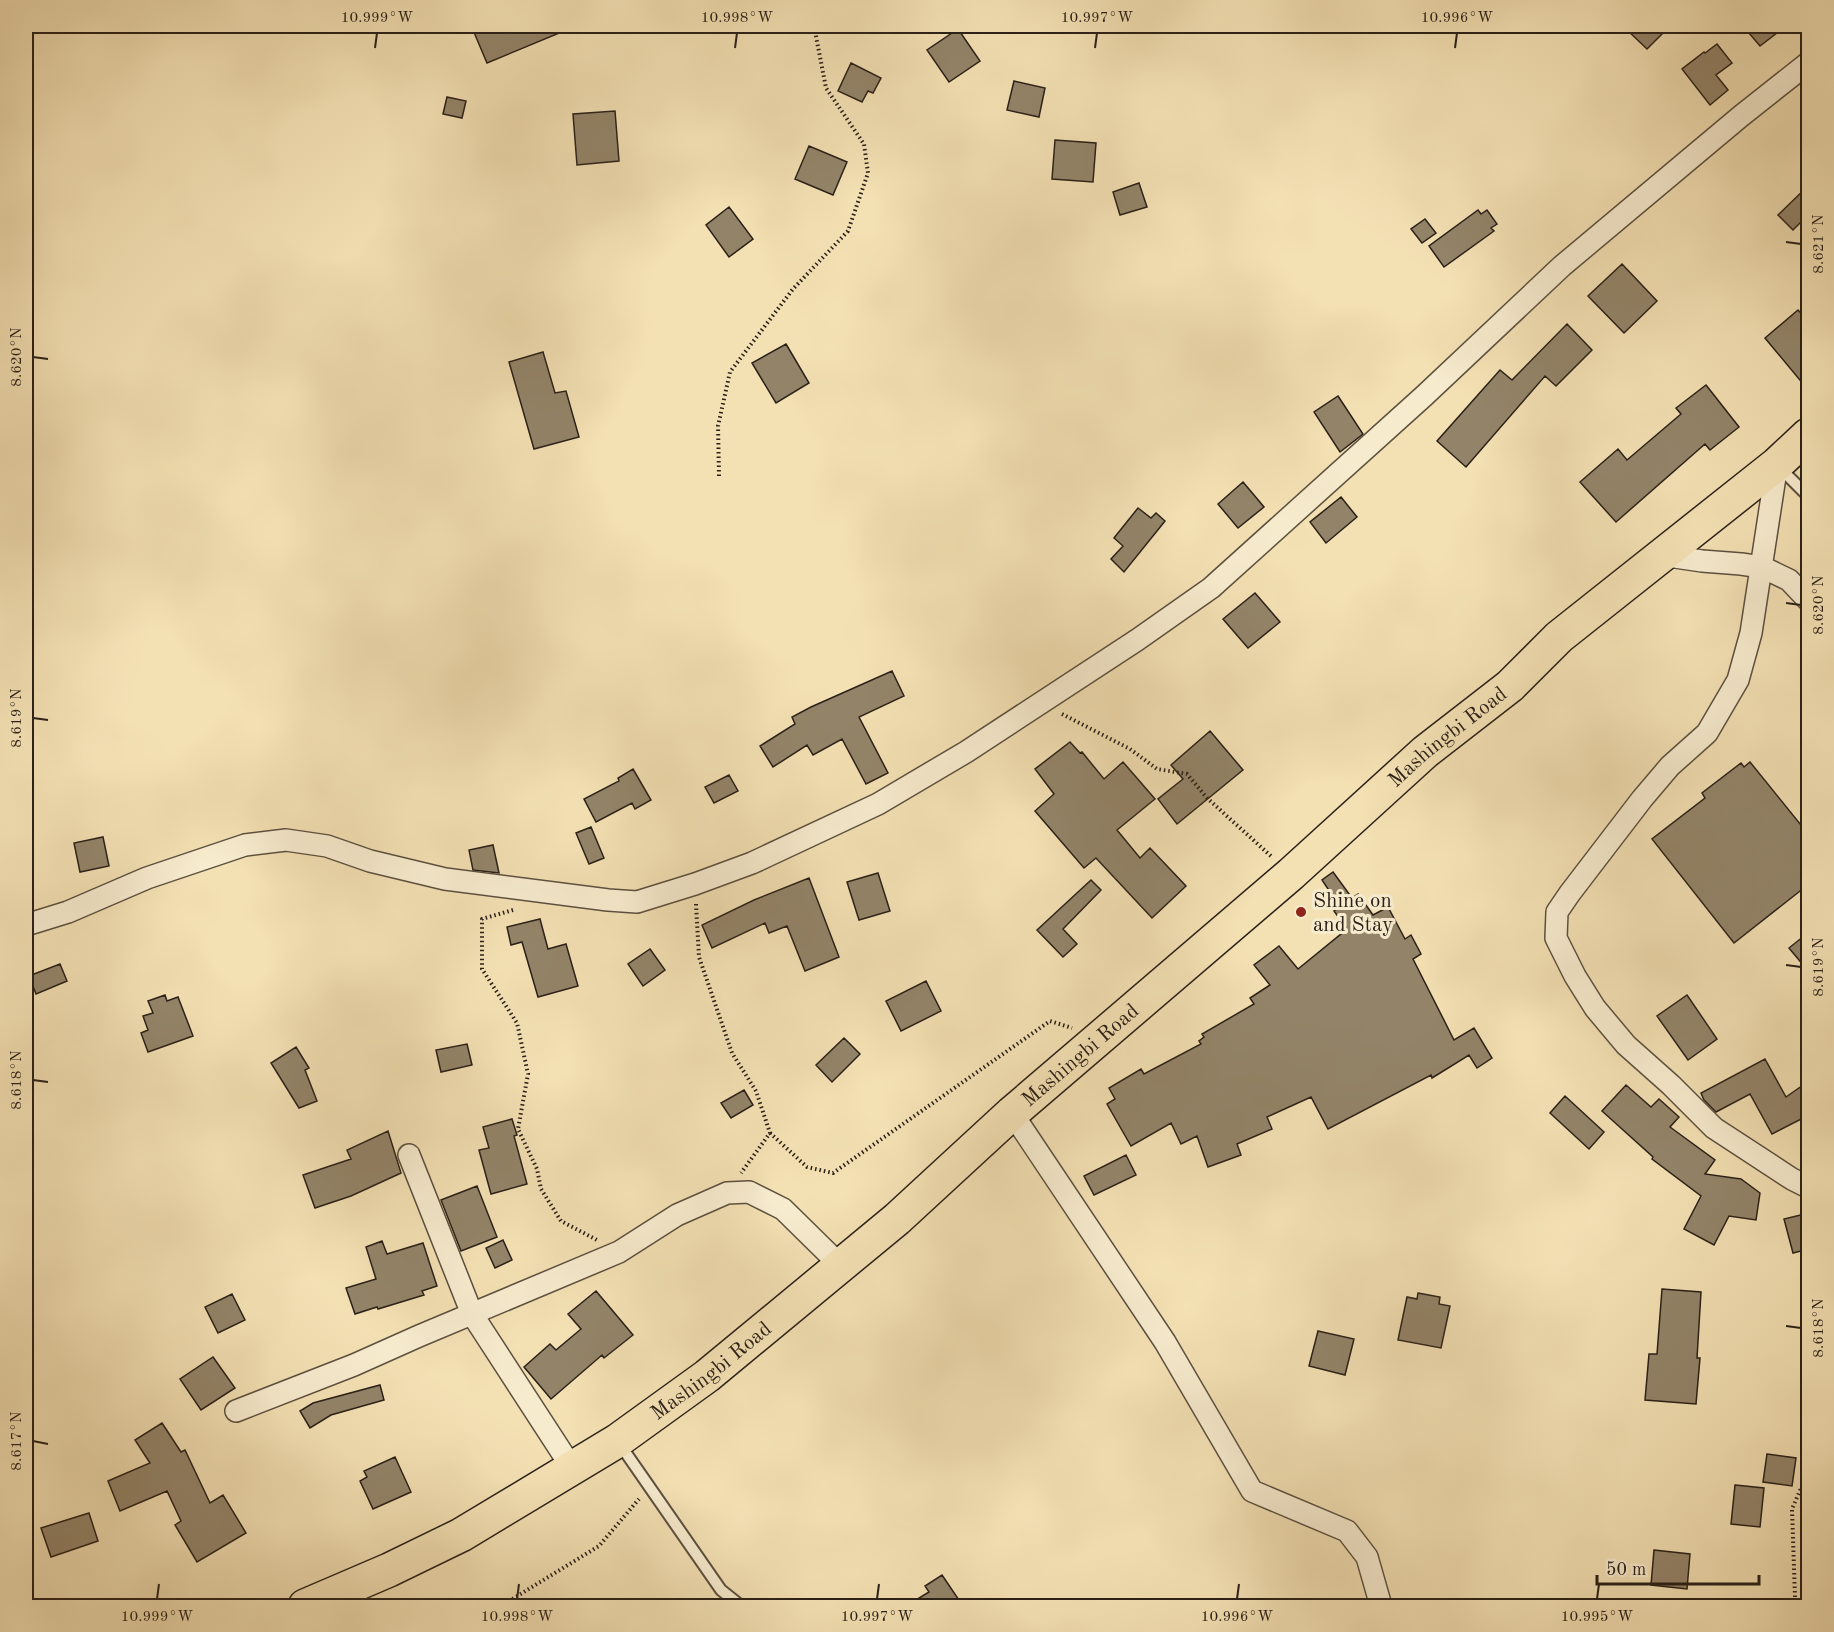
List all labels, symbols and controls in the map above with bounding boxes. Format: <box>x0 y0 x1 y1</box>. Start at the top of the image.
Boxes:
text: 10.999°W <box>341 11 413 26</box>
text: 10.998°W <box>701 11 773 26</box>
text: 10.997°W <box>1061 11 1133 26</box>
text: 10.996°W <box>1421 11 1493 26</box>
text: 8.621°N <box>1812 214 1827 274</box>
text: 8.620°N <box>10 327 25 387</box>
text: 8.620°N <box>1812 575 1827 635</box>
street label: Mashingbi Road <box>1385 684 1511 792</box>
text: 8.619°N <box>10 688 25 748</box>
place label: Shine on and Stay <box>1313 891 1393 936</box>
marker: Shine on and Stay <box>1294 905 1308 919</box>
text: 8.619°N <box>1812 937 1827 997</box>
street label: Mashingbi Road <box>1019 1000 1143 1111</box>
text: 8.618°N <box>10 1050 25 1110</box>
text: 8.618°N <box>1812 1298 1827 1358</box>
street label: Mashingbi Road <box>648 1318 776 1425</box>
text: 8.617°N <box>10 1411 25 1471</box>
scale bar <box>1597 1548 1759 1586</box>
text: 50 m <box>1606 1561 1646 1579</box>
text: 10.999°W <box>121 1610 193 1625</box>
text: 10.998°W <box>481 1610 553 1625</box>
text: 10.997°W <box>841 1610 913 1625</box>
text: 10.996°W <box>1201 1610 1273 1625</box>
text: 10.995°W <box>1561 1610 1633 1625</box>

